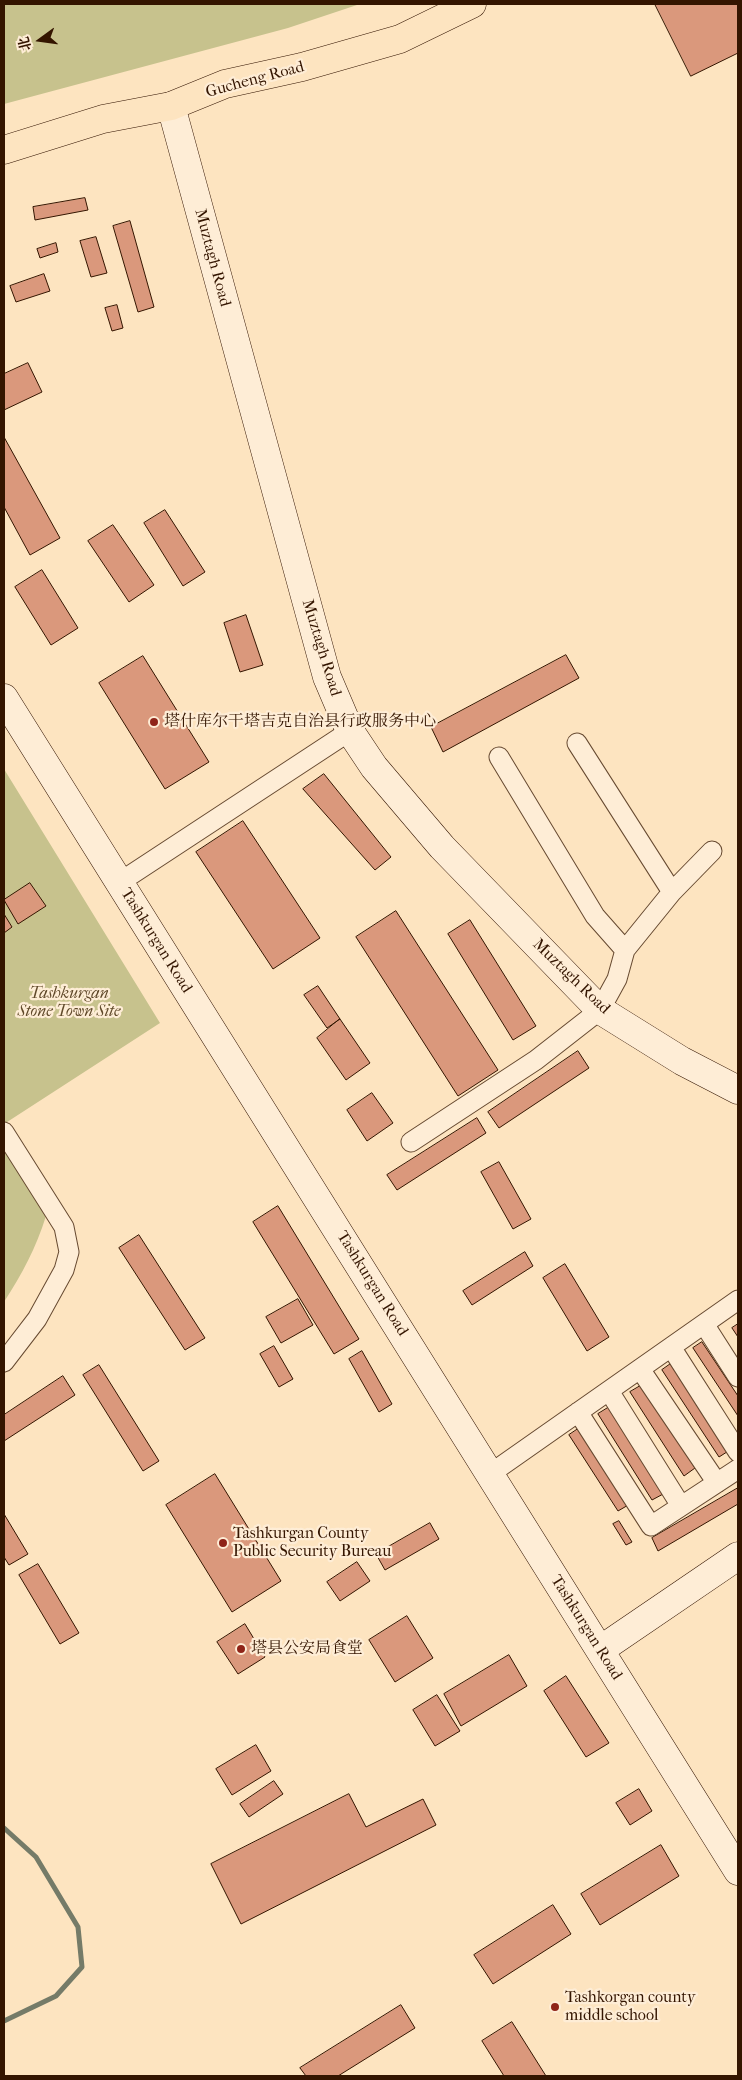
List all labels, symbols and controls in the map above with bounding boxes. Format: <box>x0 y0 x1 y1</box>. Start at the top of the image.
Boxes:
north arrow <box>15 15 65 65</box>
text: 北 <box>15 35 35 53</box>
street label: Gucheng Road <box>204 58 306 102</box>
street label: Muztagh Road <box>190 207 234 309</box>
street label: Muztagh Road <box>297 597 345 699</box>
place label: 塔什库尔干塔吉克自治县行政服务中心 <box>164 712 436 732</box>
marker: 塔什库尔干塔吉克自治县行政服务中心 <box>148 716 160 728</box>
street label: Tashkurgan Road <box>116 885 196 997</box>
street label: Muztagh Road <box>528 935 614 1019</box>
park label: Tashkurgan Stone Town Site <box>18 984 120 1022</box>
street label: Tashkurgan Road <box>332 1228 412 1340</box>
place label: Tashkurgan County Public Security Bureau <box>233 1524 391 1562</box>
marker: Tashkurgan County Public Security Bureau <box>217 1537 229 1549</box>
street label: Tashkurgan Road <box>546 1572 626 1684</box>
place label: 塔县公安局食堂 <box>251 1639 363 1659</box>
marker: 塔县公安局食堂 <box>235 1643 247 1655</box>
place label: Tashkorgan county middle school <box>565 1988 696 2026</box>
marker: Tashkorgan county middle school <box>549 2001 561 2013</box>

